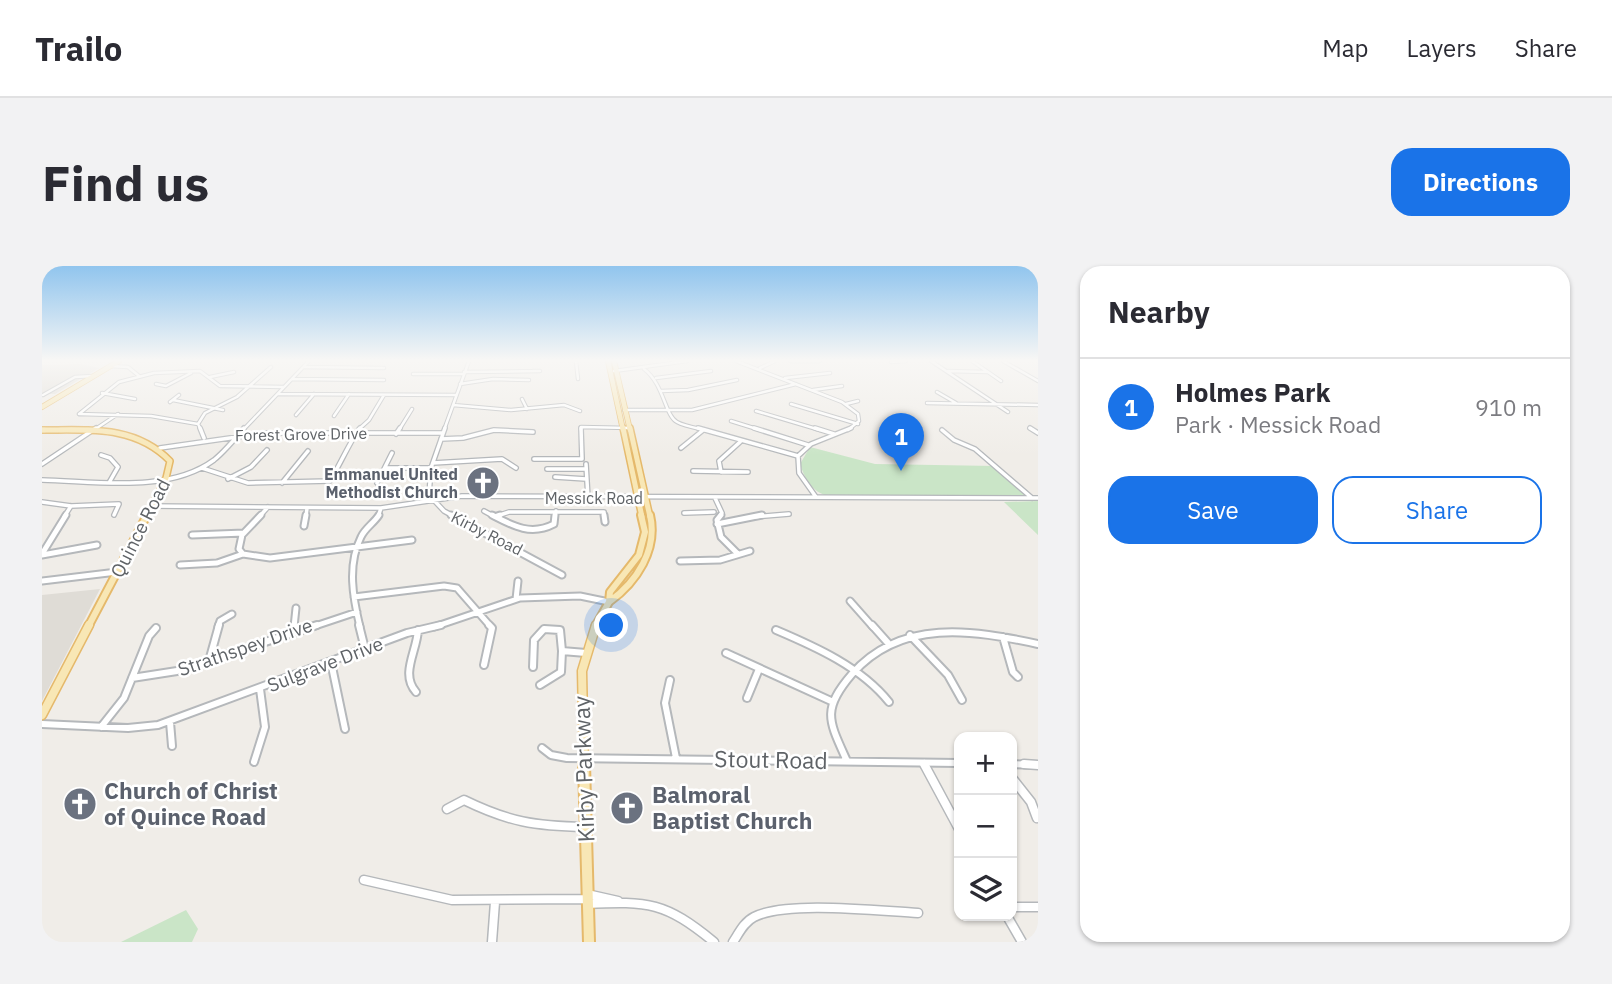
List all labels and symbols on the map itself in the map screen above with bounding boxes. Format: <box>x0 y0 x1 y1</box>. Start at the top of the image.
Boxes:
pin: 1 <box>878 413 924 471</box>
street label: Forest Grove Drive <box>235 423 368 445</box>
place label: Emmanuel United Methodist Church <box>324 464 458 502</box>
church icon: Emmanuel United Methodist Church <box>464 464 502 502</box>
street label: Quince Road <box>105 475 175 581</box>
street label: Messick Road <box>545 488 643 508</box>
street label: Kirby Road <box>448 506 526 560</box>
your location <box>594 608 628 642</box>
street label: Strathspey Drive <box>174 613 316 681</box>
street label: Sulgrave Drive <box>264 631 386 697</box>
street label: Kirby Parkway <box>565 695 601 843</box>
street label: Stout Road <box>714 743 828 775</box>
place label: Church of Christ of Quince Road <box>104 775 278 831</box>
place label: Balmoral Baptist Church <box>652 779 812 835</box>
church icon: Church of Christ of Quince Road <box>61 785 99 823</box>
church icon: Balmoral Baptist Church <box>608 789 646 827</box>

